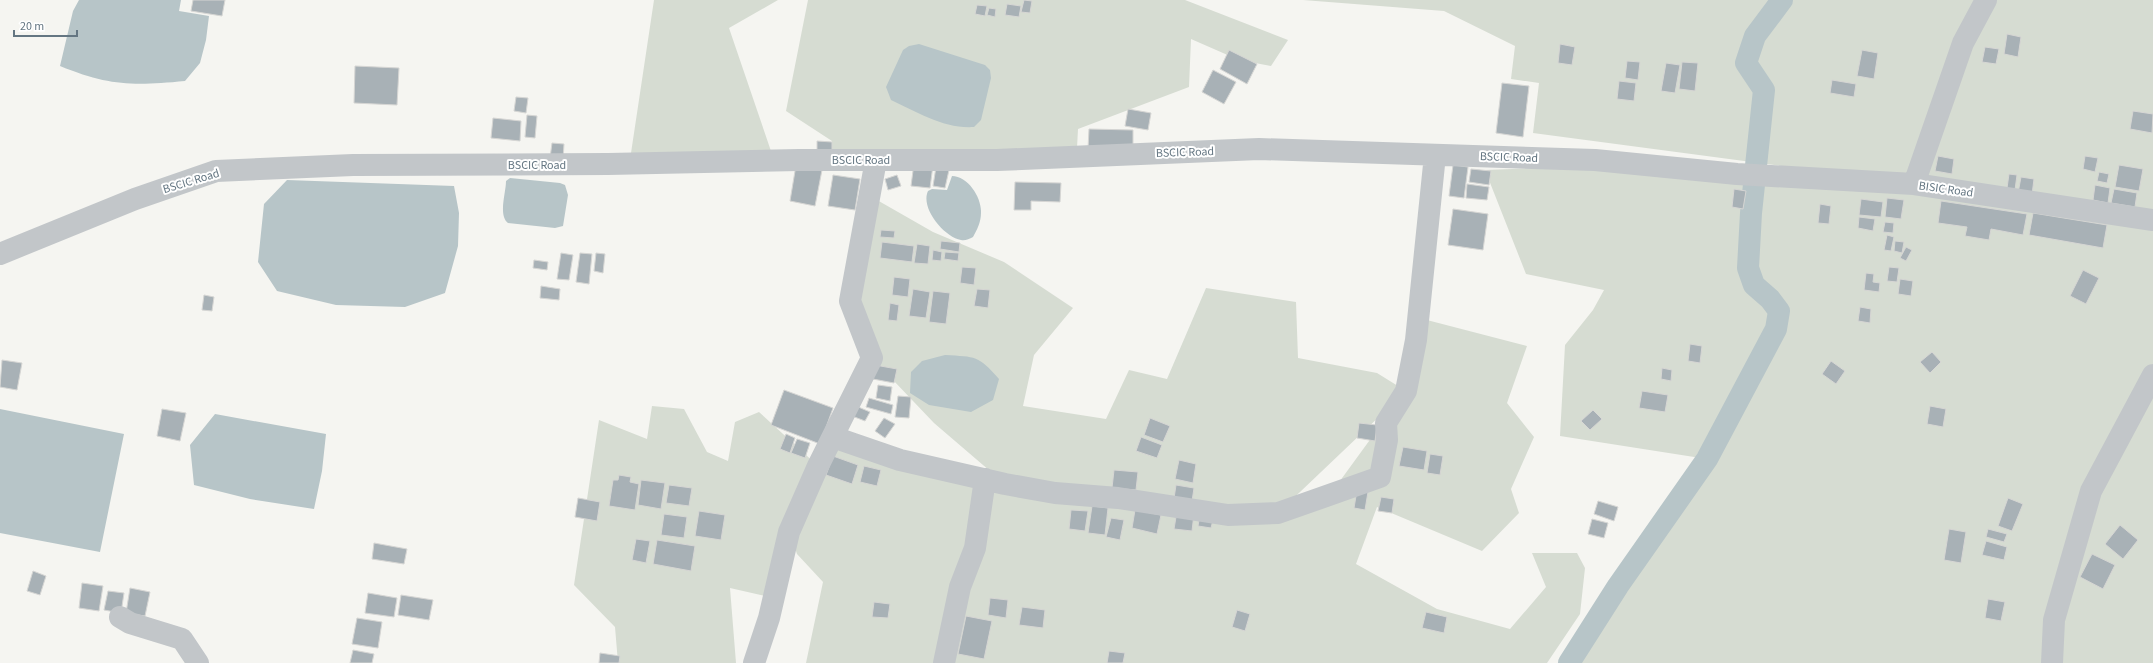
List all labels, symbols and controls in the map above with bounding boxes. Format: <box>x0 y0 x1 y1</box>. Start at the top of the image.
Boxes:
scale bar <box>14 12 77 38</box>
text: 20 m <box>20 18 44 35</box>
street label: BSCIC Road <box>1156 143 1214 162</box>
street label: BSCIC Road <box>1480 148 1538 167</box>
street label: BSCIC Road <box>832 152 890 169</box>
street label: BSCIC Road <box>508 157 566 174</box>
street label: BSCIC Road <box>161 165 222 198</box>
street label: BISIC Road <box>1918 177 1974 202</box>

